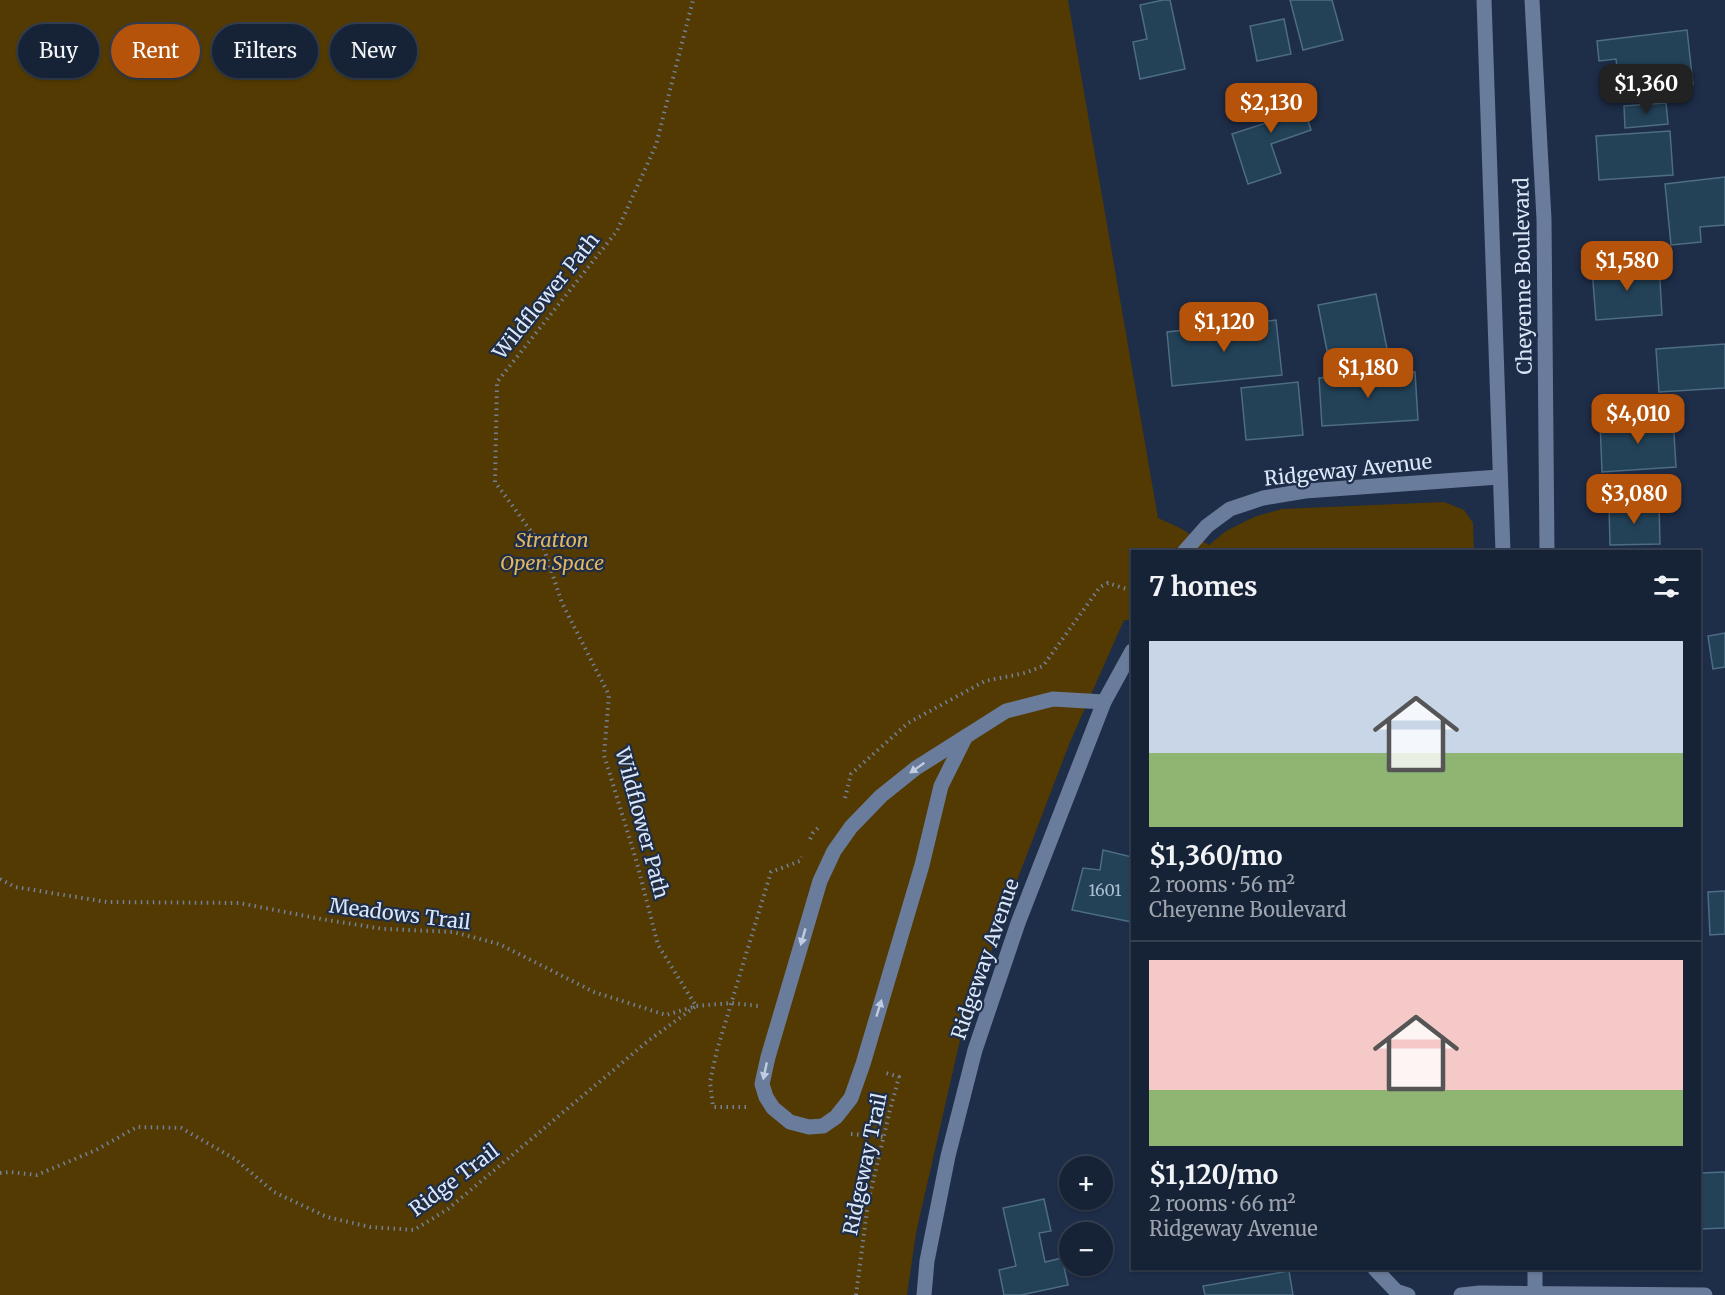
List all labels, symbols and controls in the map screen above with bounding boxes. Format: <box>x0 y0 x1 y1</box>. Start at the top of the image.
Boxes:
chip: Buy <box>18 24 99 78</box>
chip: Rent <box>111 24 200 78</box>
chip: Filters <box>212 24 318 78</box>
chip: New <box>330 24 417 78</box>
pin: $1,360 <box>1597 64 1695 115</box>
text: $1,360 <box>1614 71 1678 96</box>
pin: $2,130 <box>1222 83 1320 134</box>
text: $2,130 <box>1239 90 1303 115</box>
street label: Cheyenne Boulevard <box>1508 177 1537 375</box>
street label: Wildflower Path <box>486 227 604 365</box>
pin: $1,580 <box>1578 241 1676 292</box>
text: $1,580 <box>1595 248 1659 273</box>
pin: $1,120 <box>1175 302 1273 353</box>
text: $1,120 <box>1193 309 1255 334</box>
pin: $1,180 <box>1319 348 1417 399</box>
text: $1,180 <box>1337 355 1399 380</box>
pin: $4,010 <box>1589 394 1687 445</box>
text: $4,010 <box>1605 401 1671 426</box>
street label: Ridgeway Avenue <box>1263 448 1433 491</box>
pin: $3,080 <box>1585 474 1683 525</box>
text: $3,080 <box>1600 481 1668 506</box>
park label: Stratton Open Space <box>500 527 604 575</box>
text: 7 homes <box>1149 570 1257 603</box>
icon: filters <box>1650 570 1683 603</box>
icon: home <box>1362 680 1470 788</box>
street label: Wildflower Path <box>610 744 675 901</box>
one-way arrow <box>910 762 926 774</box>
text: $1,360/mo <box>1149 839 1282 872</box>
text: 2 rooms · 56 m² <box>1149 872 1295 897</box>
street label: Ridgeway Avenue <box>945 875 1024 1043</box>
house number: 1601 <box>1088 880 1122 900</box>
street label: Meadows Trail <box>328 892 472 935</box>
text: Cheyenne Boulevard <box>1149 897 1347 922</box>
one-way arrow <box>798 928 807 946</box>
one-way arrow <box>875 999 884 1017</box>
icon: home <box>1362 999 1470 1107</box>
one-way arrow <box>760 1062 769 1081</box>
street label: Ridgeway Trail <box>837 1091 892 1237</box>
street label: Ridge Trail <box>404 1138 503 1221</box>
map controls <box>1059 1156 1113 1276</box>
button: + <box>1059 1156 1113 1210</box>
text: $1,120/mo <box>1149 1158 1278 1191</box>
text: 2 rooms · 66 m² <box>1149 1191 1296 1216</box>
text: Ridgeway Avenue <box>1149 1216 1318 1241</box>
button: − <box>1059 1222 1113 1276</box>

